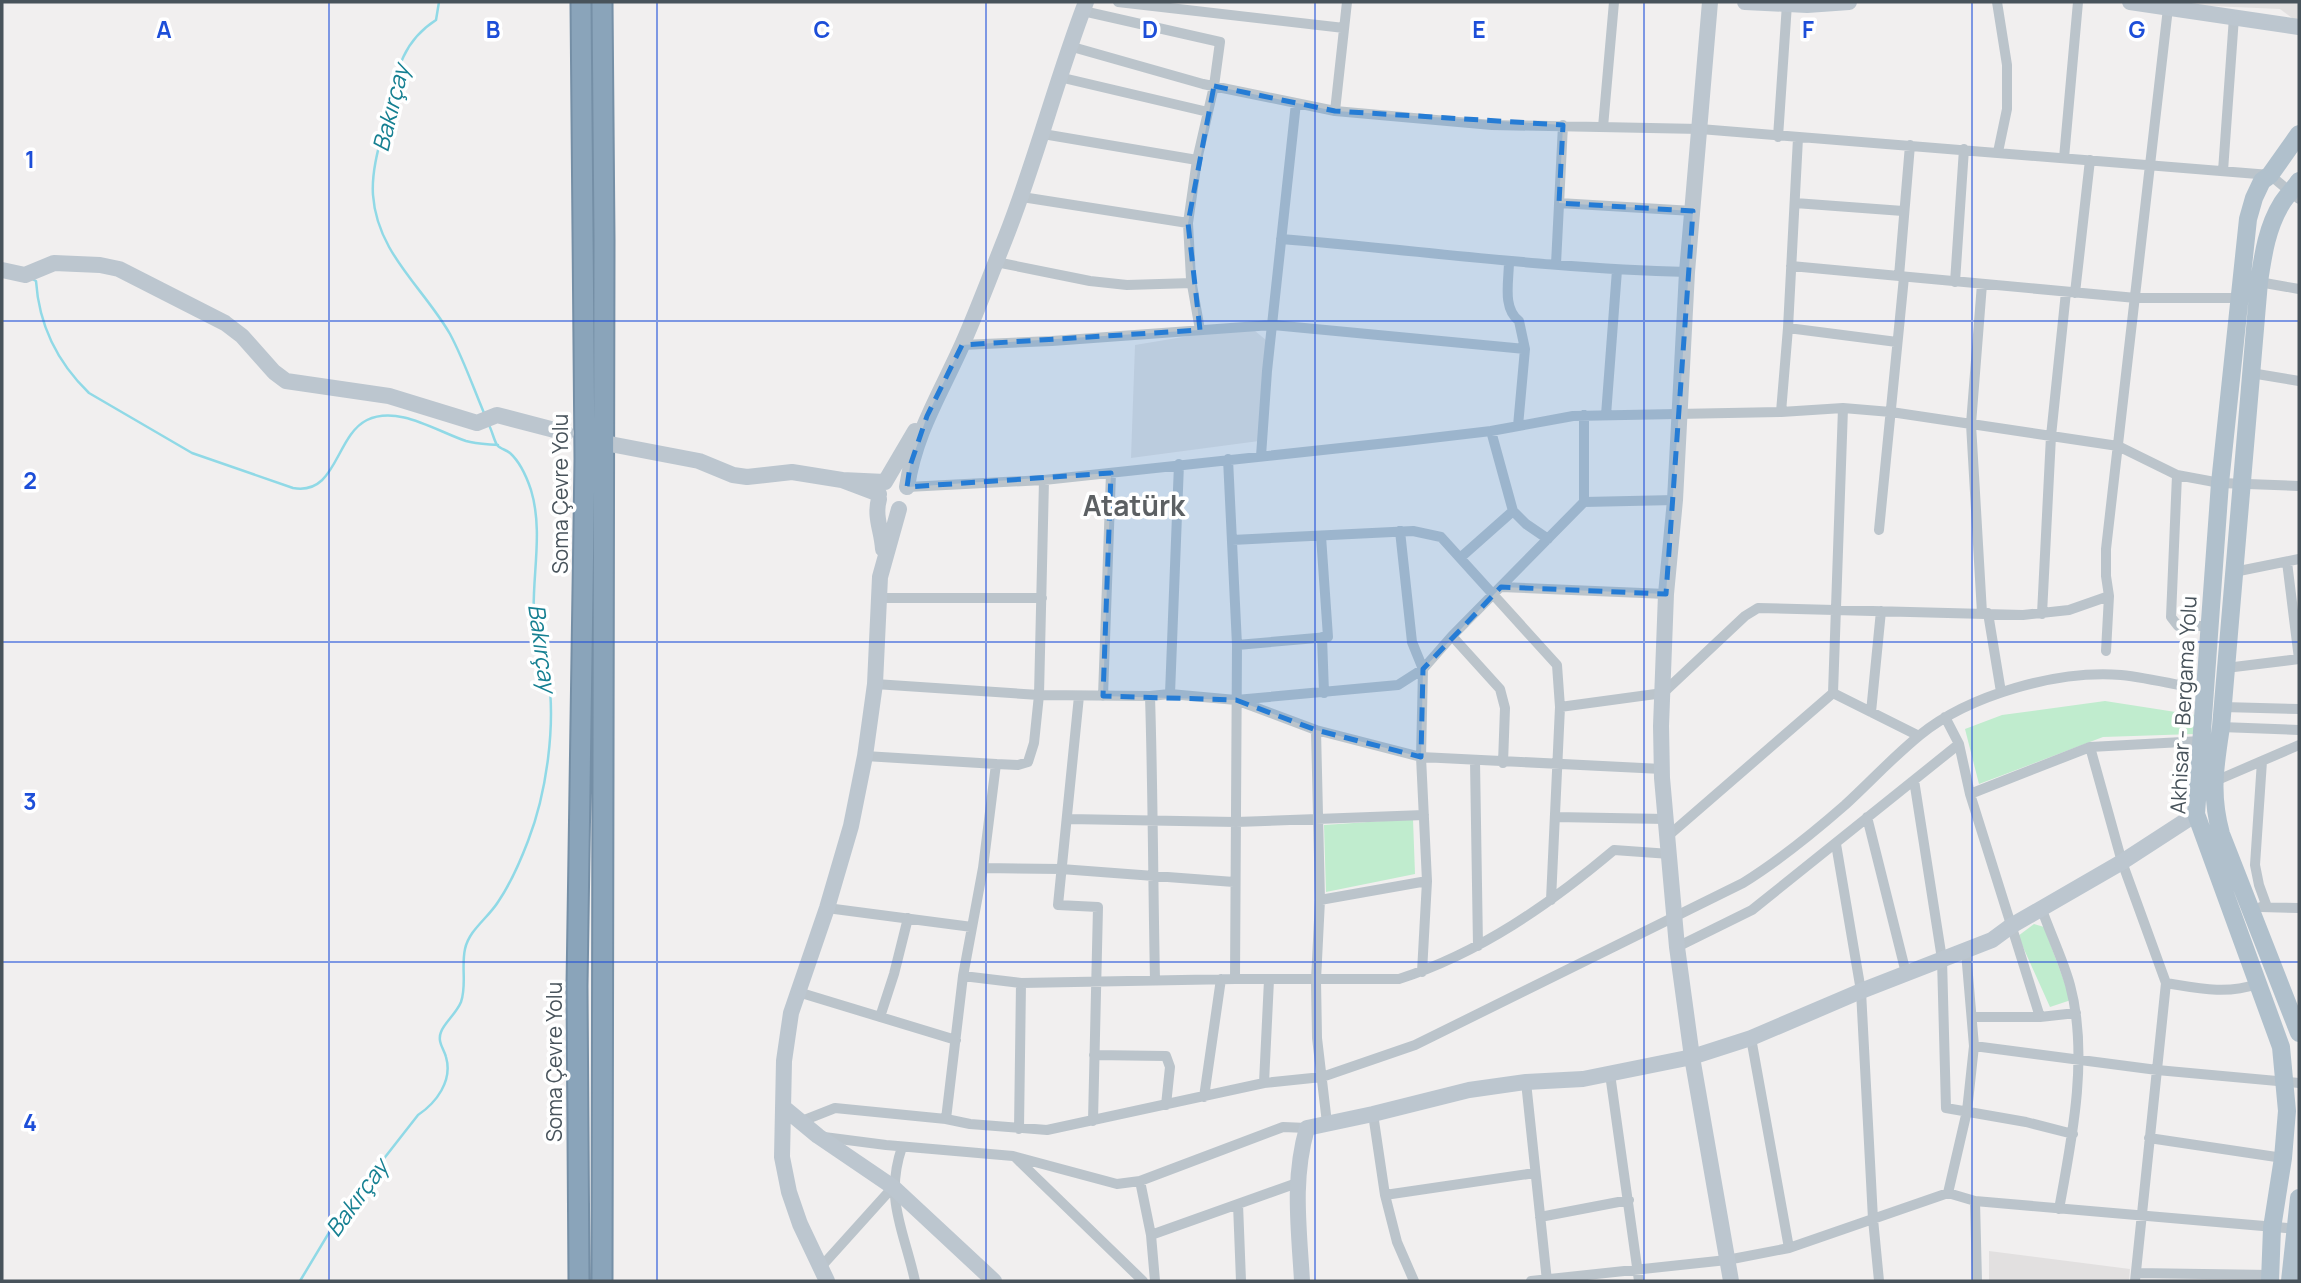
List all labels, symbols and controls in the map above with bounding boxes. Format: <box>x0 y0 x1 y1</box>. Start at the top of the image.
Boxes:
text: A <box>156 13 172 45</box>
text: B <box>486 13 500 45</box>
text: C <box>814 13 831 45</box>
text: D <box>1142 13 1158 45</box>
text: E <box>1472 13 1486 45</box>
text: F <box>1802 13 1814 45</box>
text: G <box>2129 13 2146 45</box>
water label: Bakırçay <box>364 58 417 155</box>
text: 1 <box>25 143 35 175</box>
street label: Soma Çevre Yolu <box>546 414 574 574</box>
text: 2 <box>23 464 37 496</box>
district label: Atatürk <box>1083 486 1186 524</box>
street label: Akhisar - Bergama Yolu <box>2163 595 2203 815</box>
water label: Bakırçay <box>521 602 565 697</box>
text: 3 <box>23 785 37 817</box>
street label: Soma Çevre Yolu <box>540 982 568 1142</box>
text: 4 <box>23 1106 37 1138</box>
water label: Bakırçay <box>317 1150 397 1243</box>

